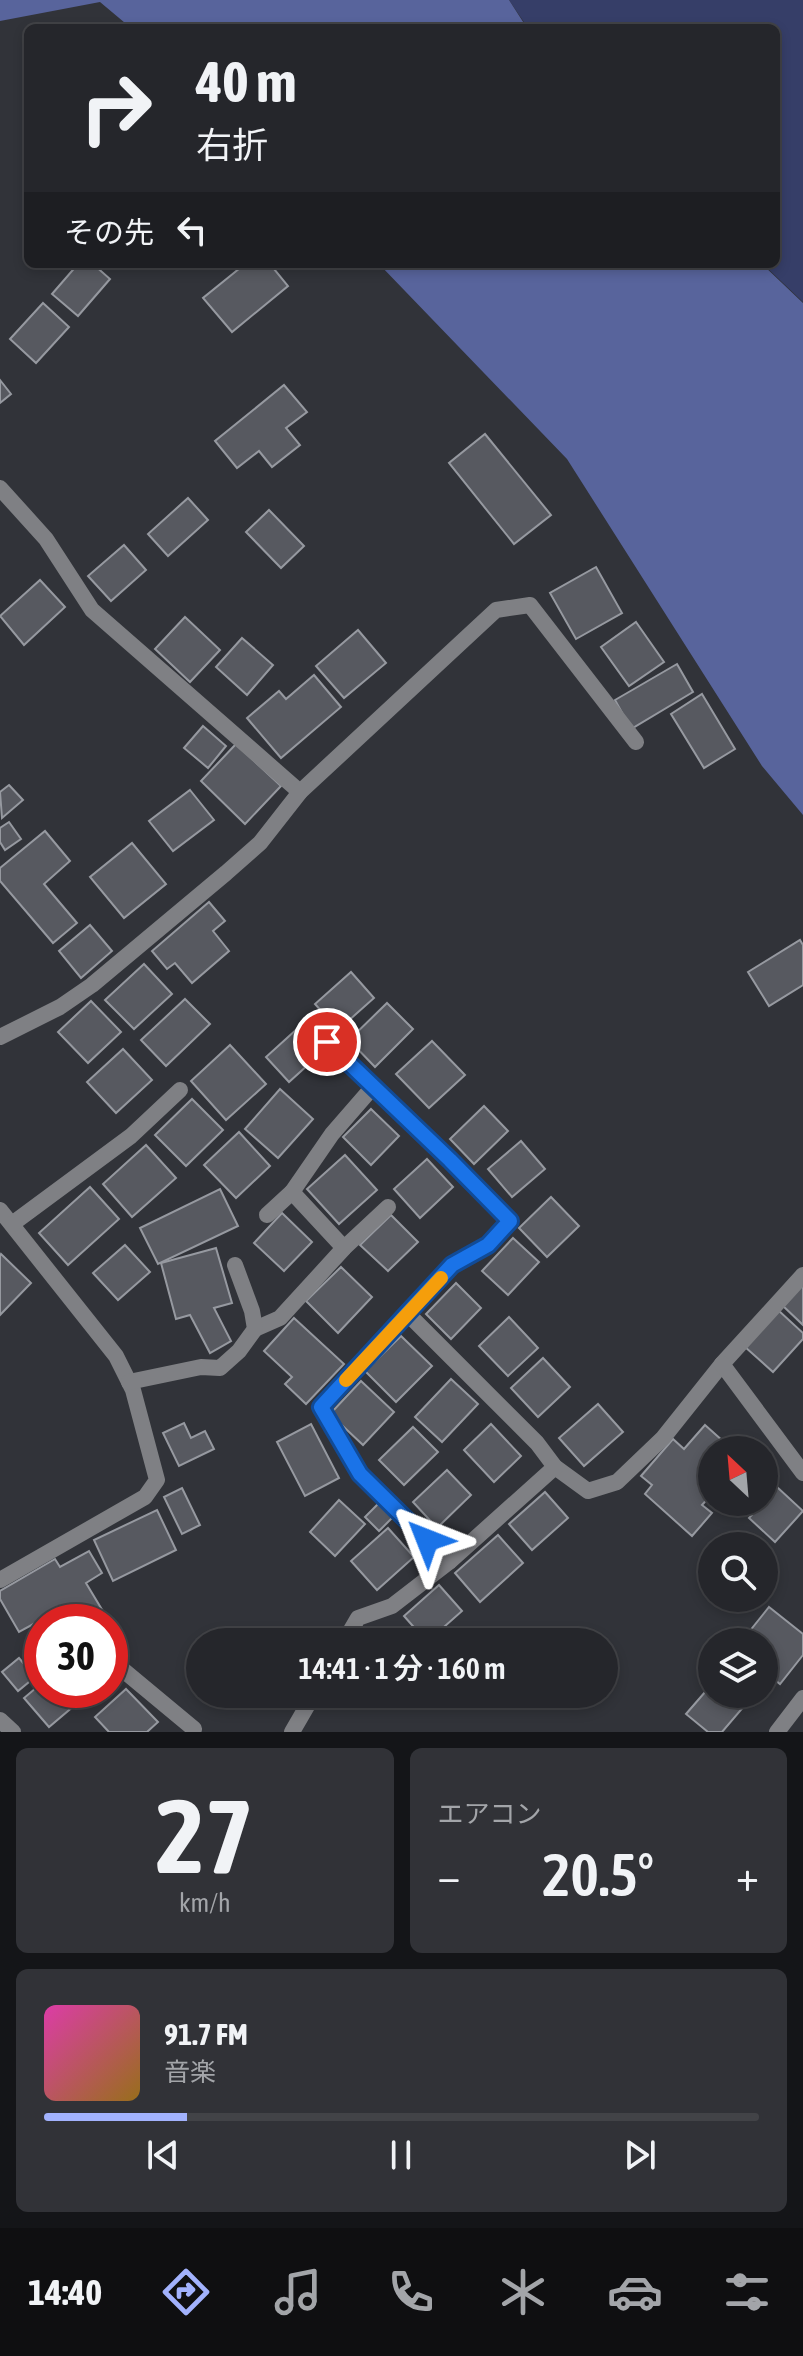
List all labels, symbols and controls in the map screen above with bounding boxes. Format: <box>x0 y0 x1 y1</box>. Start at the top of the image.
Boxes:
text: 40 m <box>196 50 297 114</box>
icon: right <box>64 56 168 160</box>
text: 右折 <box>196 124 268 166</box>
icon: left <box>170 208 214 252</box>
text: その先 <box>64 215 154 249</box>
pin <box>293 1008 361 1076</box>
icon: arrive <box>305 1020 349 1064</box>
north arrow <box>698 1436 778 1516</box>
map controls <box>698 1436 778 1708</box>
position arrow <box>385 1498 469 1582</box>
button: search <box>698 1532 778 1612</box>
speed limit sign: 30 <box>24 1604 128 1708</box>
button: layers <box>698 1628 778 1708</box>
text: 14:41 · 1 分 · 160 m <box>298 1651 506 1685</box>
text: 27 <box>156 1776 254 1895</box>
text: エアコン <box>438 1799 542 1829</box>
text: 20.5° <box>542 1840 654 1909</box>
text: − <box>438 1850 460 1900</box>
text: + <box>736 1850 759 1900</box>
text: km/h <box>179 1888 231 1918</box>
text: 91.7 FM <box>164 2017 248 2051</box>
text: 音楽 <box>164 2057 216 2087</box>
icon: previous <box>141 2133 185 2177</box>
icon: pause <box>379 2133 423 2177</box>
icon: next <box>618 2133 662 2177</box>
icon: directions <box>158 2264 214 2320</box>
icon: music <box>270 2264 326 2320</box>
icon: phone <box>383 2264 439 2320</box>
icon: climate <box>495 2264 551 2320</box>
icon: car <box>607 2264 663 2320</box>
icon: filters <box>719 2264 775 2320</box>
text: 14:40 <box>28 2271 102 2313</box>

